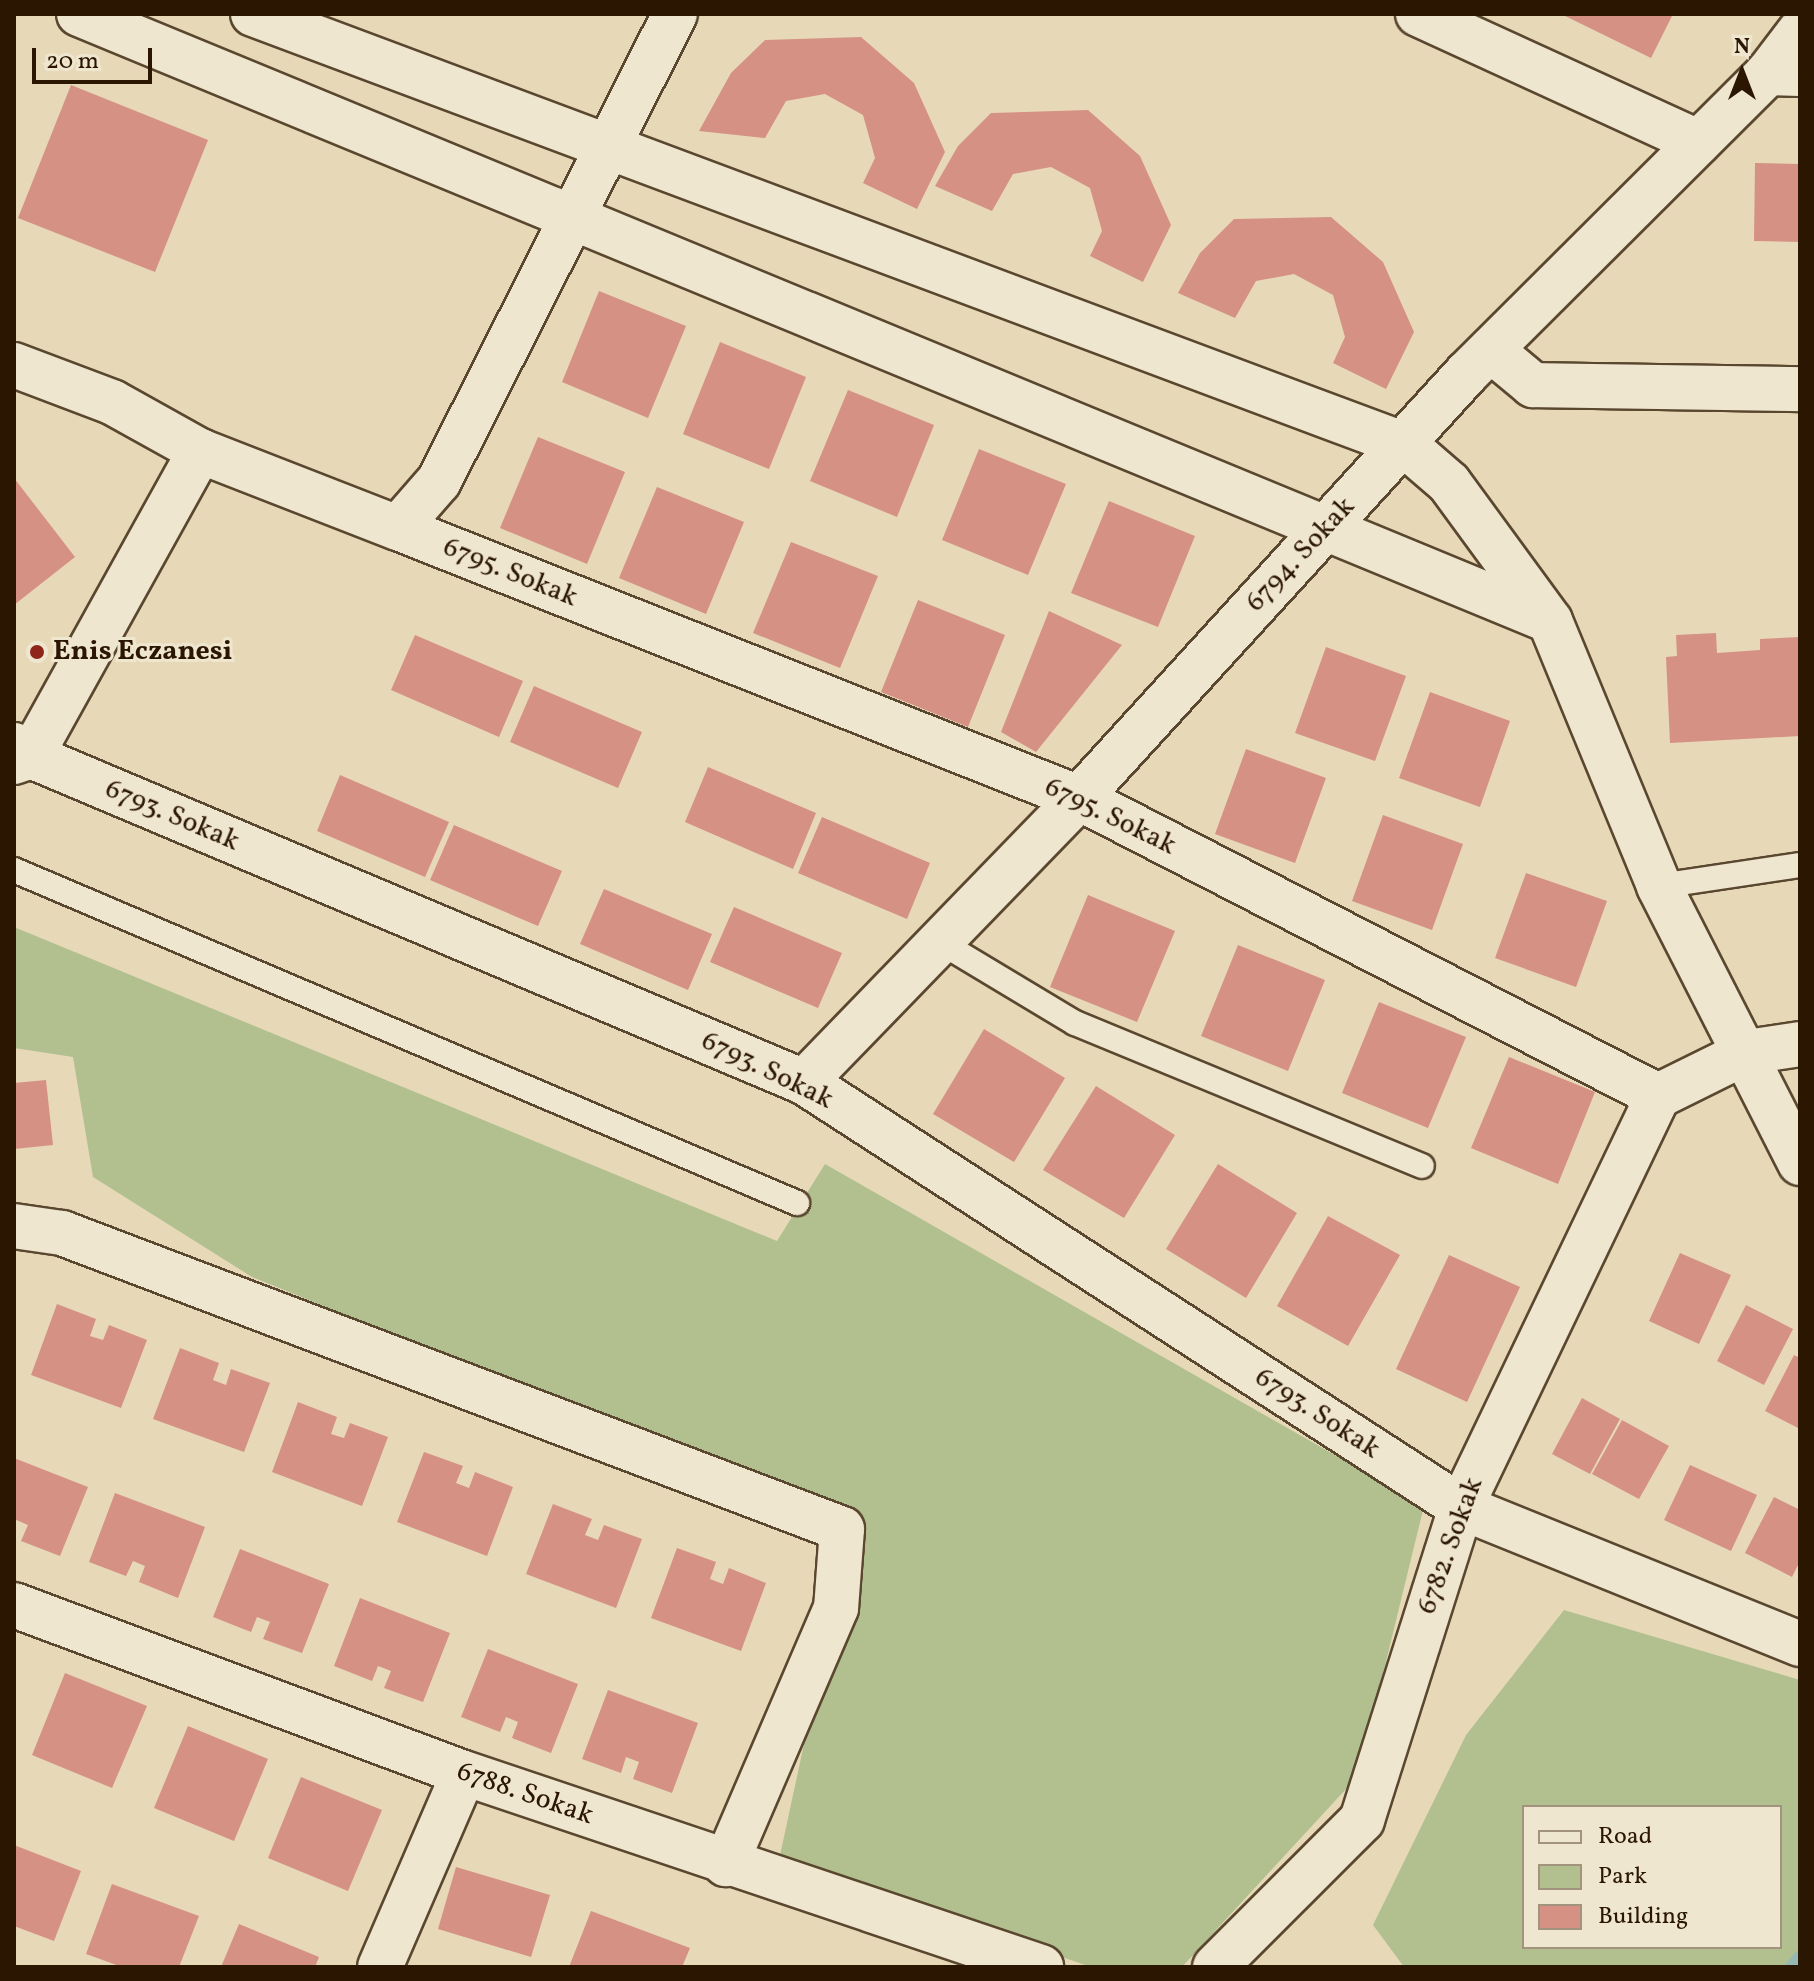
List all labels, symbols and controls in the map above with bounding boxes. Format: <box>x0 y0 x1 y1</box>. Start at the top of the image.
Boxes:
scale bar <box>36 32 156 82</box>
north arrow <box>1702 32 1782 112</box>
text: N <box>1734 32 1750 63</box>
text: 20 m <box>46 45 99 79</box>
street label: 6794. Sokak <box>1239 491 1363 619</box>
street label: 6795. Sokak <box>438 531 582 615</box>
place label: Enis Eczanesi <box>53 635 232 669</box>
marker: Enis Eczanesi <box>28 643 46 661</box>
street label: 6795. Sokak <box>1039 771 1181 863</box>
street label: 6793. Sokak <box>100 773 244 859</box>
street label: 6793. Sokak <box>696 1025 838 1117</box>
street label: 6793. Sokak <box>1248 1361 1386 1467</box>
street label: 6782. Sokak <box>1411 1473 1491 1619</box>
street label: 6788. Sokak <box>452 1755 598 1833</box>
legend <box>1522 1805 1782 1949</box>
text: Road <box>1598 1820 1652 1854</box>
text: Park <box>1598 1860 1647 1894</box>
text: Building <box>1598 1900 1688 1934</box>

